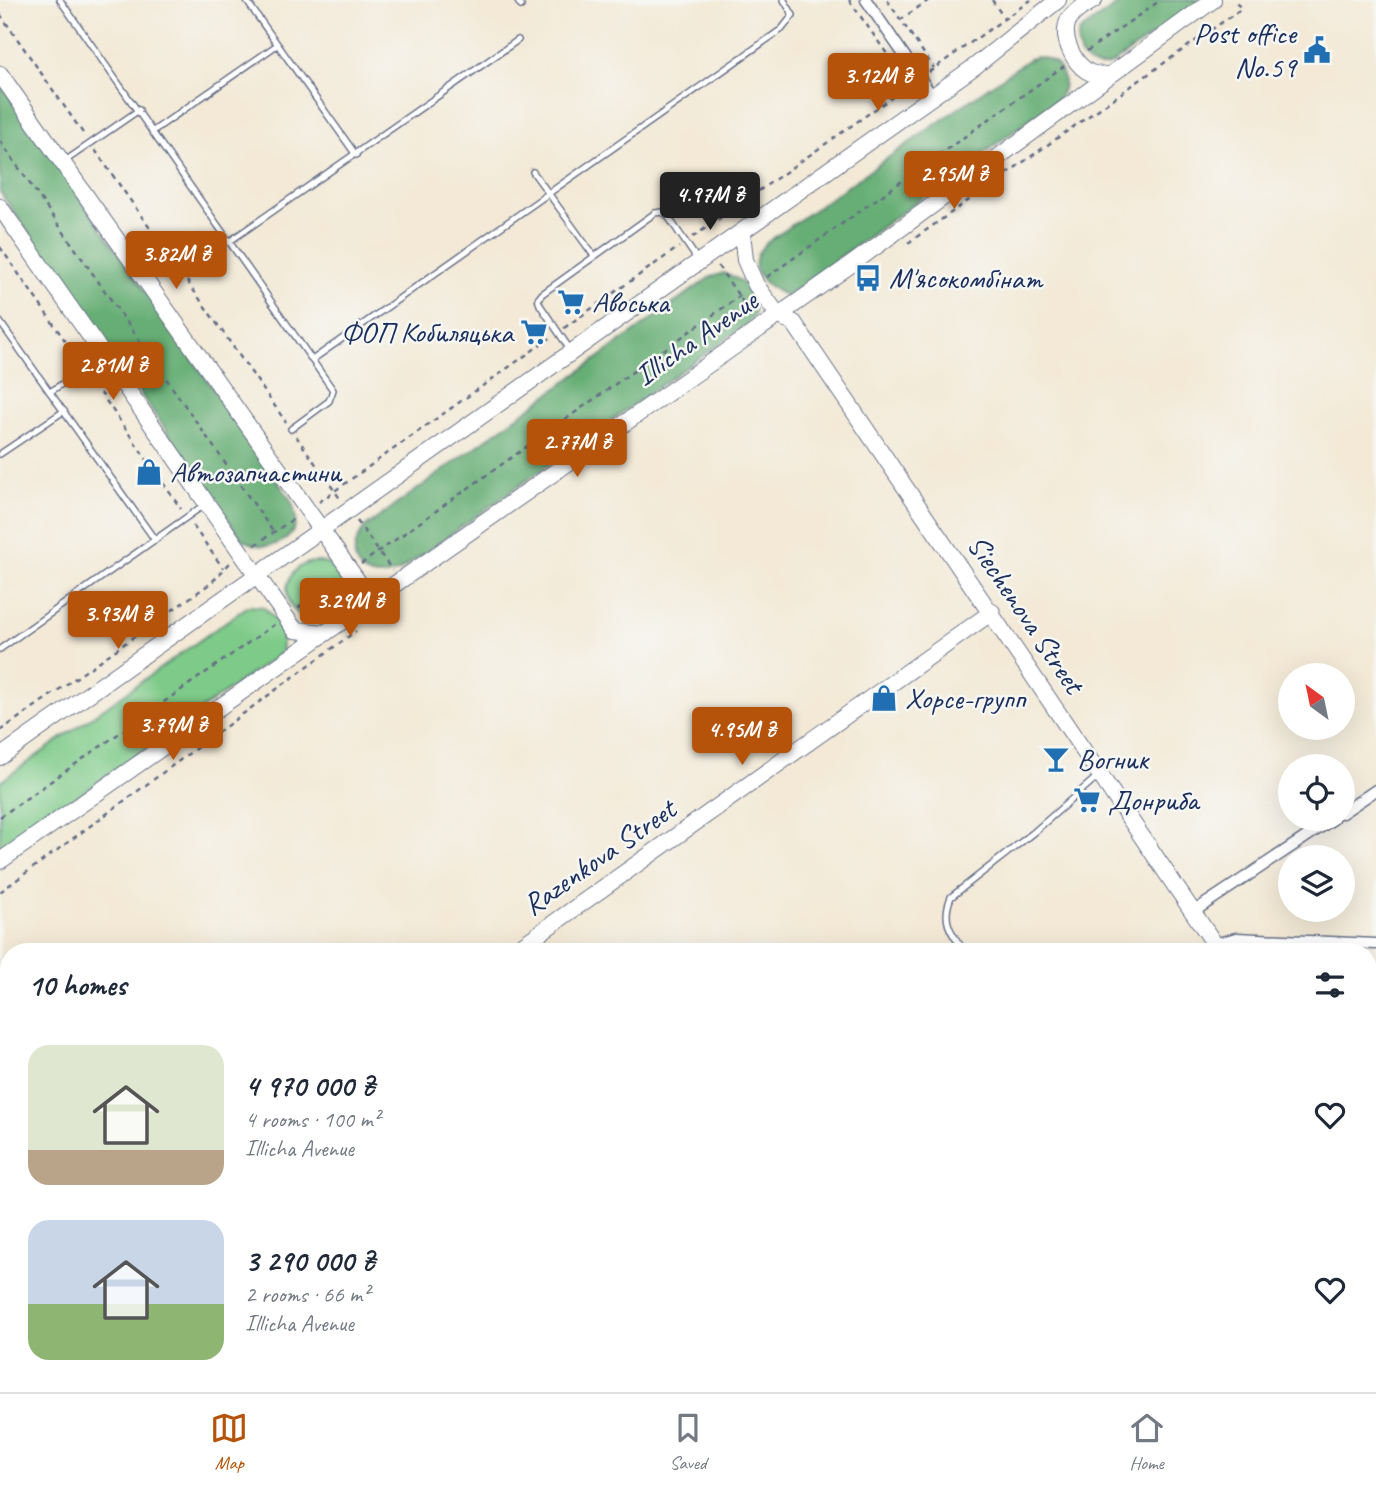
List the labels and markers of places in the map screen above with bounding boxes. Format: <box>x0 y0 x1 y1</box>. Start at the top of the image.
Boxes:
place label: Post office No.59 <box>1194 14 1299 86</box>
public building icon: Post office No.59 <box>1302 35 1332 65</box>
pin: 3.12M ₴ <box>813 54 943 113</box>
pin: 2.95M ₴ <box>889 152 1019 211</box>
pin: 4.97M ₴ <box>645 173 775 232</box>
pin: 3.82M ₴ <box>111 232 241 291</box>
place label: М'ясокомбінат <box>889 259 1044 297</box>
bus stop icon: М'ясокомбінат <box>853 263 883 293</box>
place label: Авоська <box>592 283 671 321</box>
supermarket icon: Авоська <box>556 287 586 317</box>
place label: ФОП Кобиляцька <box>341 313 515 351</box>
supermarket icon: ФОП Кобиляцька <box>519 317 549 347</box>
pin: 2.81M ₴ <box>48 342 178 402</box>
pin: 2.77M ₴ <box>512 420 642 479</box>
place label: Автозапчастини <box>170 453 343 491</box>
shop icon: Автозапчастини <box>134 457 164 487</box>
pin: 3.29M ₴ <box>285 578 415 638</box>
pin: 3.93M ₴ <box>53 592 183 651</box>
place label: Хорсе-групп <box>905 679 1028 717</box>
shop icon: Хорсе-групп <box>869 683 899 713</box>
pin: 3.79M ₴ <box>108 702 238 762</box>
pin: 4.95M ₴ <box>677 708 807 767</box>
place label: Вогник <box>1077 740 1150 778</box>
bar icon: Вогник <box>1041 744 1071 774</box>
place label: Донриба <box>1108 781 1201 819</box>
supermarket icon: Донриба <box>1072 785 1102 815</box>

